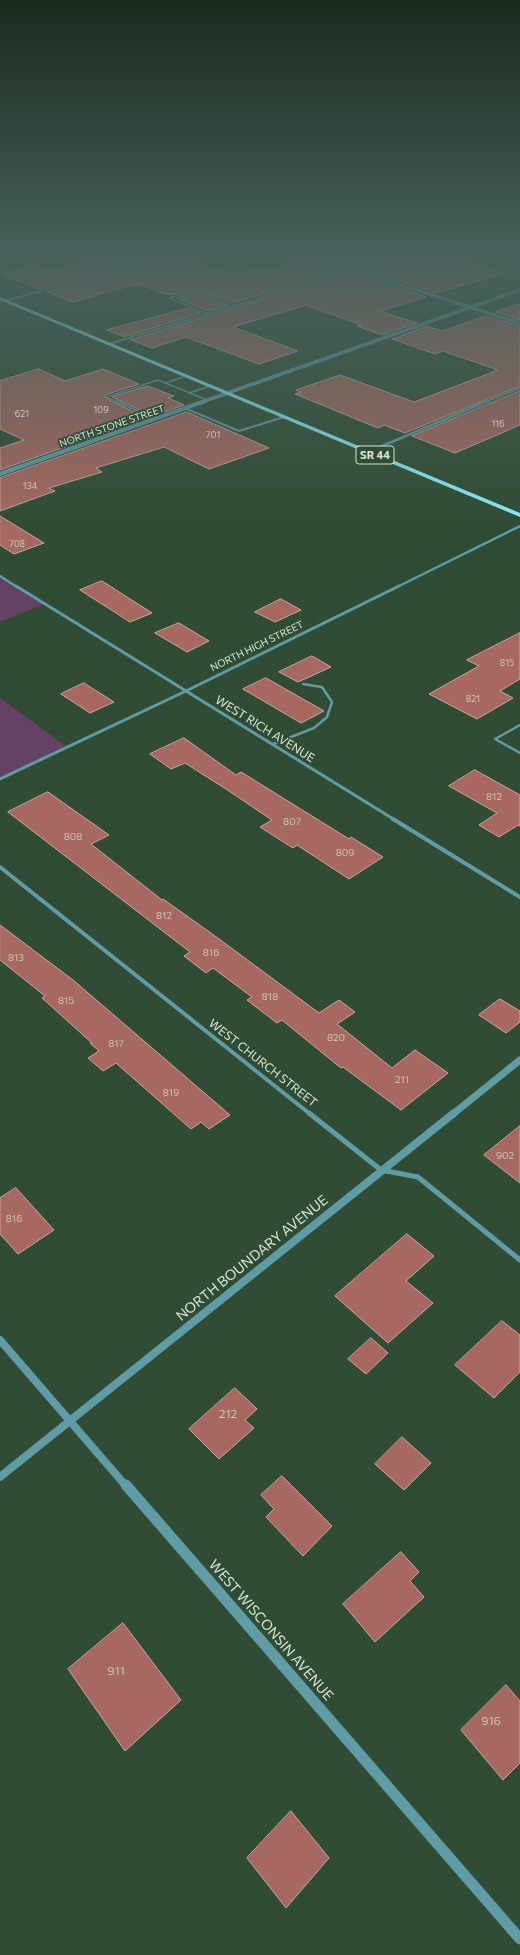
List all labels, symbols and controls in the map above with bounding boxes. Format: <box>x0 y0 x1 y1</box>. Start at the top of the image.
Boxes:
street label: NORTH STONE STREET <box>58 402 166 450</box>
house number: 109 <box>93 405 109 415</box>
house number: 621 <box>15 409 29 419</box>
house number: 116 <box>491 419 505 429</box>
house number: 701 <box>206 430 220 440</box>
road number: SR 44 <box>356 446 394 464</box>
house number: 134 <box>23 481 37 491</box>
house number: 708 <box>9 539 25 549</box>
street label: NORTH HIGH STREET <box>208 618 306 674</box>
house number: 815 <box>500 658 514 668</box>
street label: WEST RICH AVENUE <box>212 692 318 766</box>
house number: 821 <box>466 694 480 704</box>
house number: 812 <box>486 791 502 803</box>
house number: 807 <box>283 816 301 828</box>
house number: 808 <box>64 831 82 843</box>
house number: 809 <box>336 847 354 859</box>
house number: 812 <box>156 910 172 922</box>
house number: 816 <box>203 947 219 959</box>
house number: 813 <box>8 952 24 964</box>
house number: 818 <box>262 991 278 1003</box>
house number: 815 <box>58 995 74 1007</box>
street label: WEST CHURCH STREET <box>206 1016 320 1110</box>
house number: 820 <box>327 1032 345 1044</box>
house number: 817 <box>108 1038 124 1050</box>
house number: 211 <box>395 1074 409 1086</box>
house number: 819 <box>163 1087 179 1099</box>
house number: 902 <box>496 1150 514 1162</box>
street label: NORTH BOUNDARY AVENUE <box>173 1192 331 1324</box>
house number: 816 <box>6 1213 22 1225</box>
house number: 212 <box>219 1407 237 1421</box>
street label: WEST WISCONSIN AVENUE <box>205 1556 337 1704</box>
house number: 911 <box>107 1664 125 1678</box>
house number: 916 <box>481 1714 501 1728</box>

